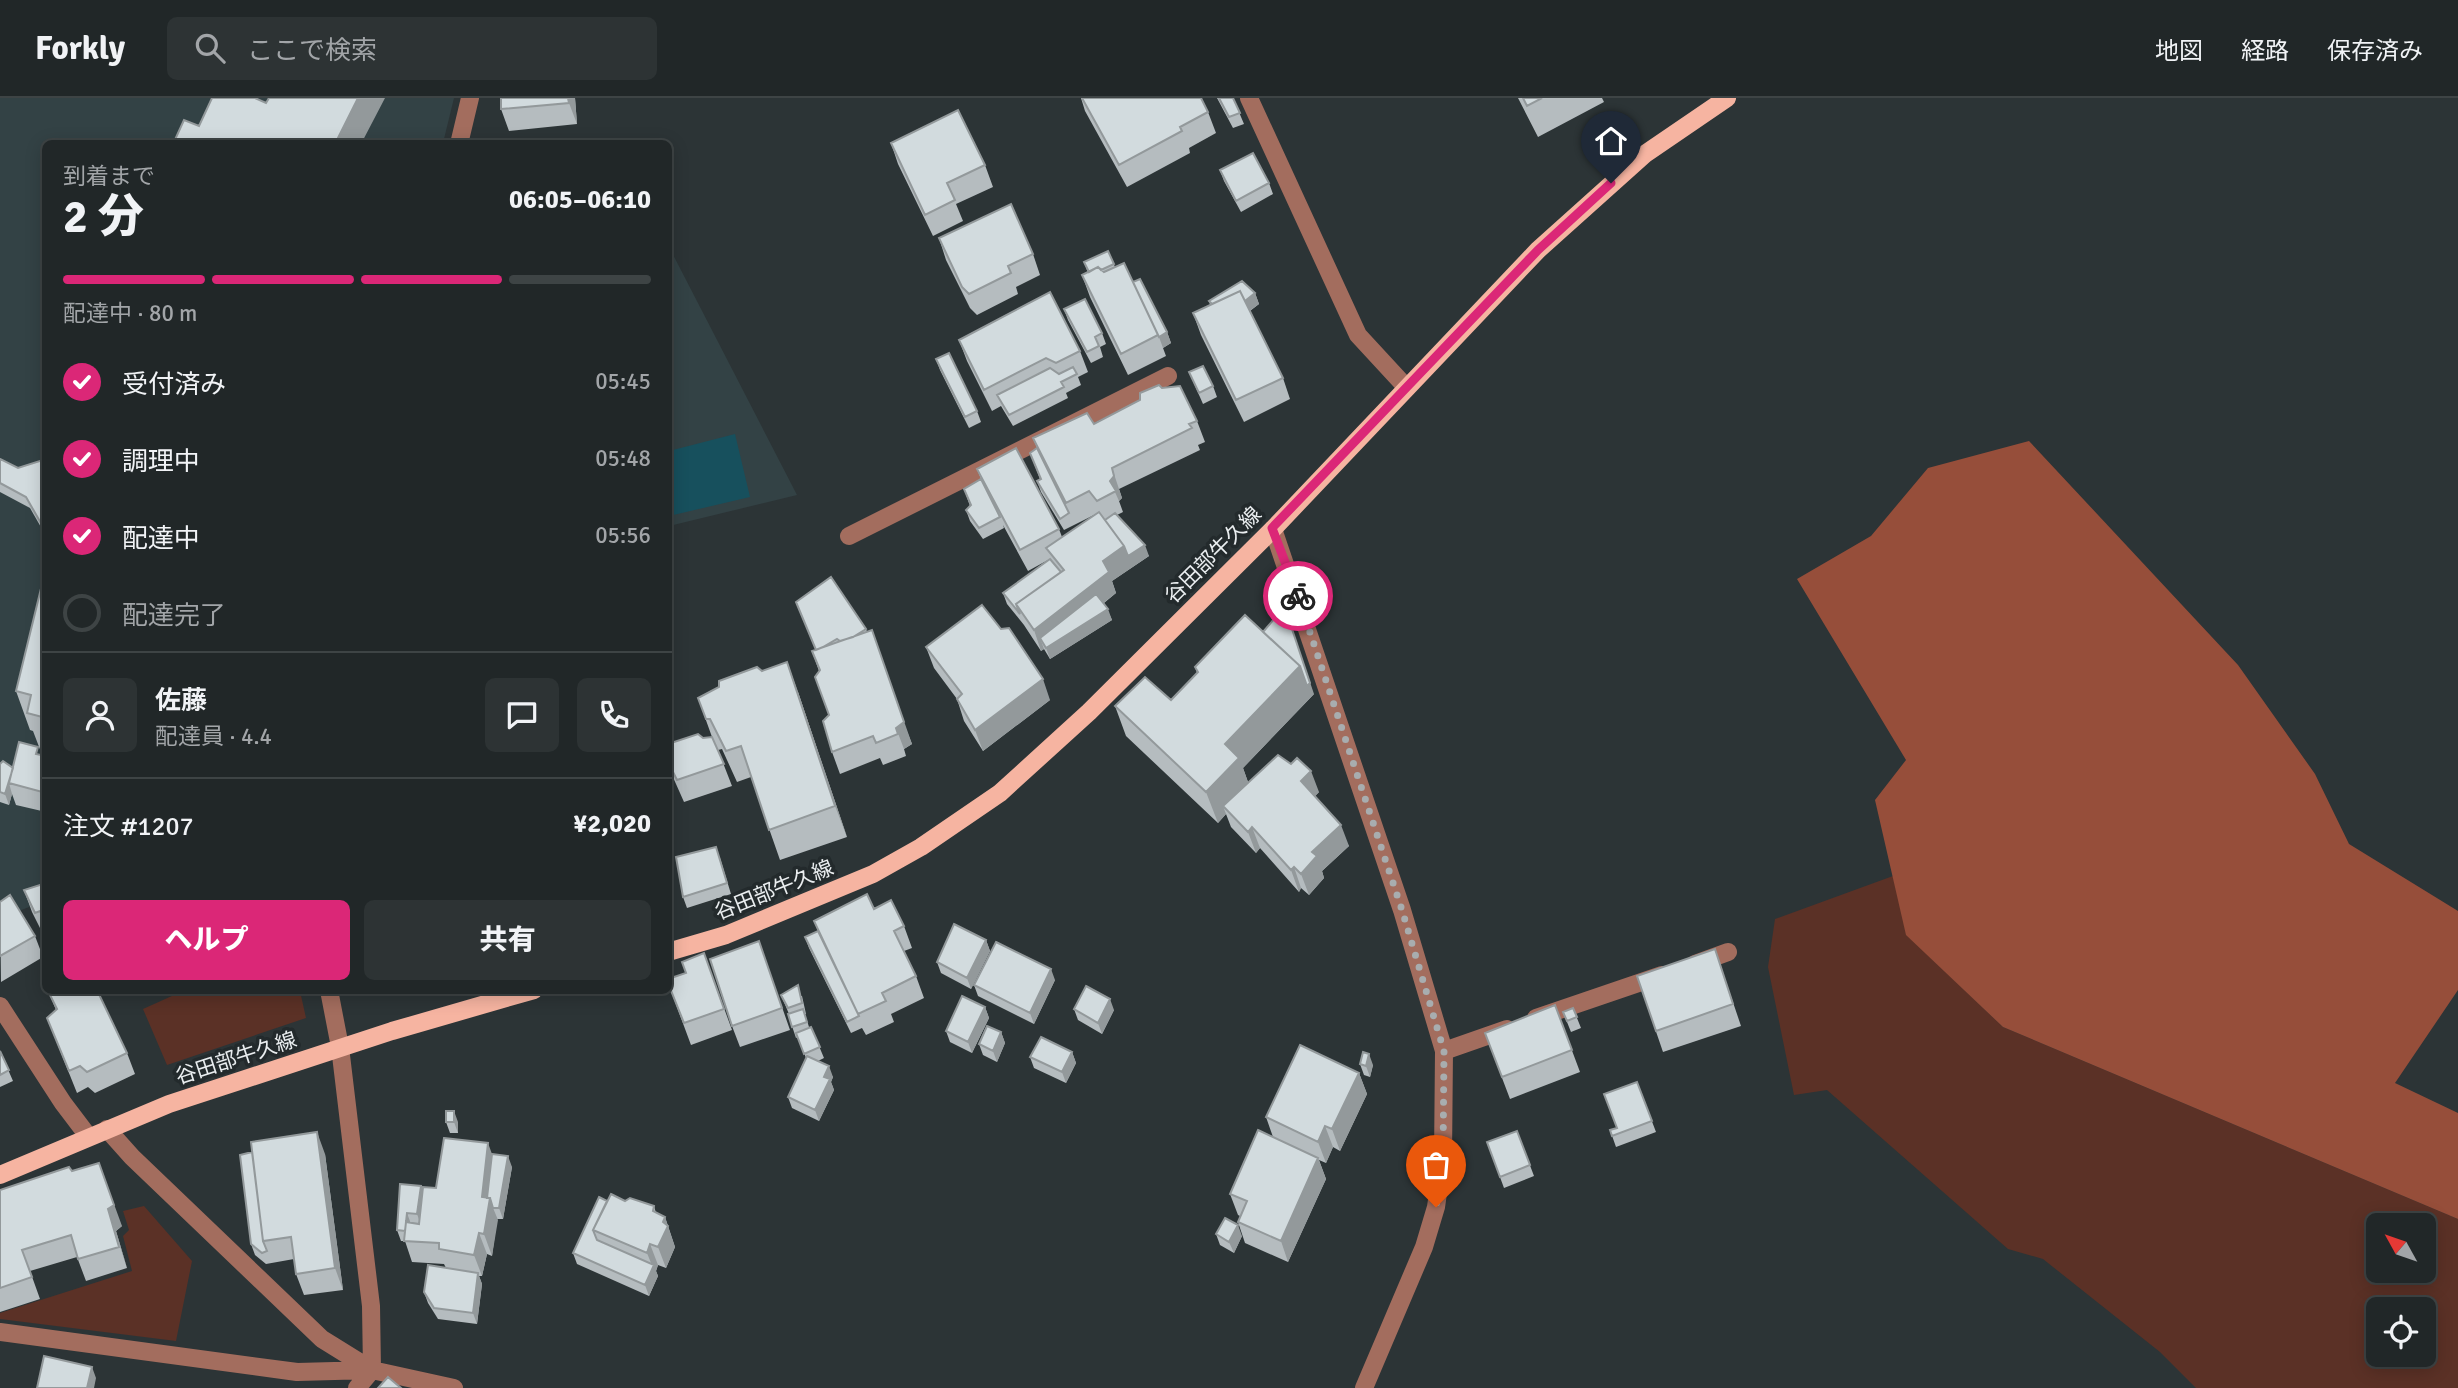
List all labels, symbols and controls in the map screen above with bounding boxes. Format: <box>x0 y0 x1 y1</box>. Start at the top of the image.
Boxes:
search box <box>167 17 657 80</box>
text: Forkly <box>35 28 125 69</box>
icon: search <box>191 29 229 67</box>
text: ここで検索 <box>247 35 377 67</box>
text: 地図 <box>2155 36 2203 66</box>
text: 経路 <box>2241 36 2289 66</box>
text: 保存済み <box>2327 36 2423 66</box>
pin <box>1581 111 1641 183</box>
icon: home <box>1592 122 1630 160</box>
text: 到着まで <box>63 162 155 191</box>
text: 06:05–06:10 <box>509 184 651 216</box>
text: 2 分 <box>63 189 144 245</box>
text: 配達中 · 80 m <box>63 299 197 328</box>
icon: check <box>63 363 101 401</box>
text: 05:45 <box>595 367 651 396</box>
text: 受付済み <box>122 369 226 401</box>
icon: check <box>63 440 101 478</box>
text: 05:48 <box>595 444 651 473</box>
text: 調理中 <box>122 446 200 478</box>
street label: 谷田部牛久線 <box>1159 501 1267 609</box>
icon: check <box>63 517 101 555</box>
text: 05:56 <box>595 521 651 550</box>
text: 配達中 <box>122 523 200 555</box>
courier <box>1263 561 1333 631</box>
icon: bike <box>1279 577 1317 615</box>
text: 配達完了 <box>122 600 226 632</box>
button: person <box>63 678 137 752</box>
button: chat <box>485 678 559 752</box>
button: phone <box>577 678 651 752</box>
text: 佐藤 <box>155 685 207 717</box>
text: 配達員 · 4.4 <box>155 722 272 751</box>
text: ¥2,020 <box>573 808 651 840</box>
text: 注文 #1207 <box>63 811 194 843</box>
street label: 谷田部牛久線 <box>711 854 837 926</box>
button: ヘルプ <box>63 900 350 980</box>
button: 共有 <box>364 900 651 980</box>
street label: 谷田部牛久線 <box>172 1026 300 1090</box>
pin <box>1406 1135 1466 1207</box>
icon: bag <box>1417 1146 1455 1184</box>
north arrow <box>2366 1213 2436 1283</box>
map controls <box>2366 1213 2436 1367</box>
button: locate <box>2366 1297 2436 1367</box>

